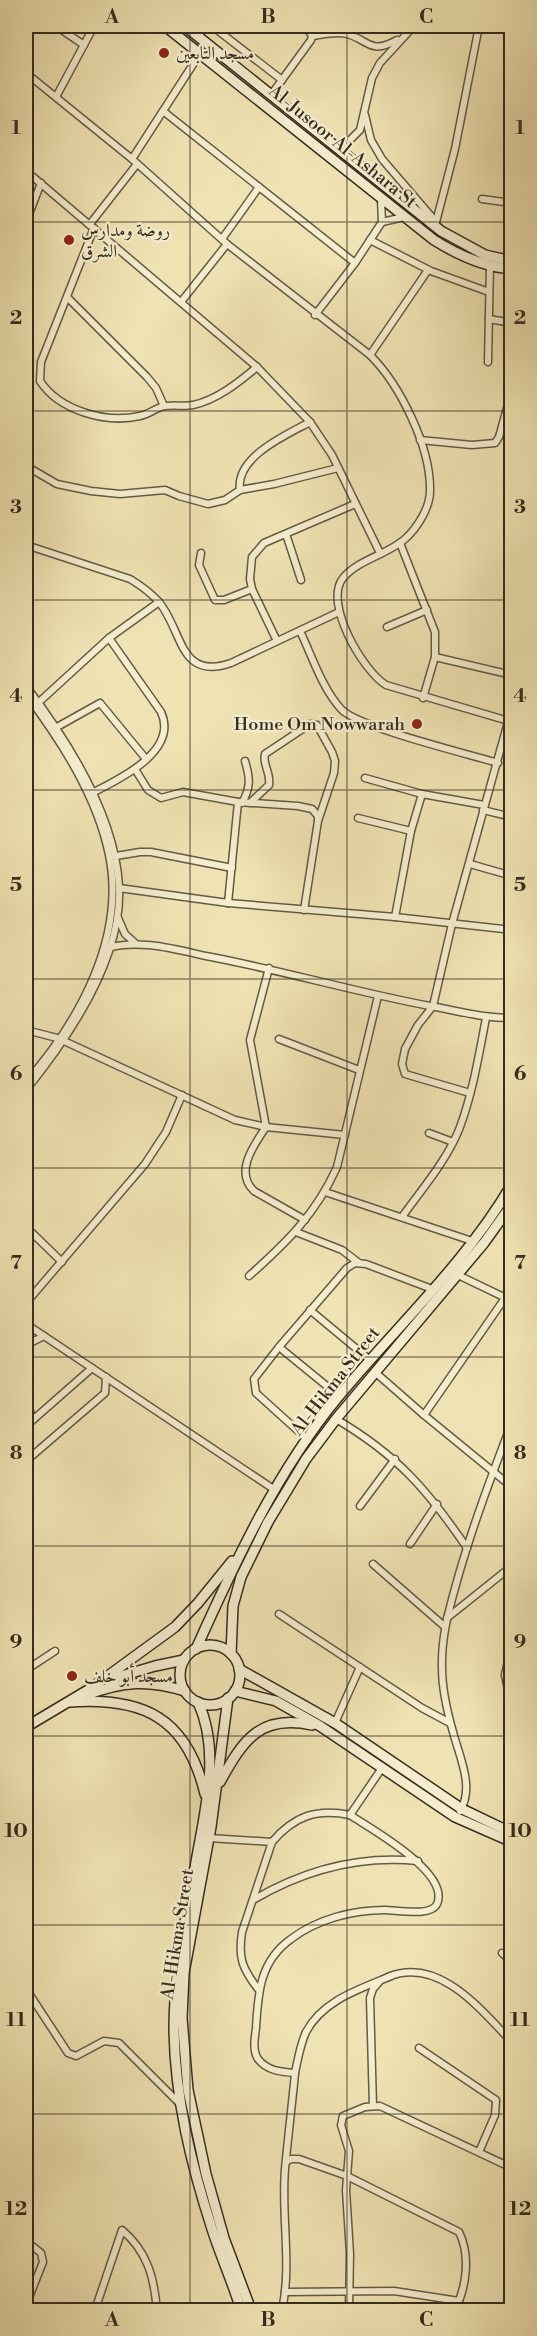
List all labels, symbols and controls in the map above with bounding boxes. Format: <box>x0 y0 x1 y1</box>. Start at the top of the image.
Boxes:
text: A <box>104 5 120 30</box>
text: B <box>260 5 276 30</box>
text: C <box>419 5 433 30</box>
place label: مسجد التابعين <box>176 42 254 65</box>
marker: مسجد التابعين <box>157 46 171 60</box>
street label: Al-Jusoor Al-Ashara St <box>263 79 422 214</box>
text: 1 <box>11 116 21 141</box>
text: 1 <box>515 116 525 141</box>
place label: روضة ومدارس الشرق <box>81 219 170 263</box>
marker: روضة ومدارس الشرق <box>62 233 76 247</box>
text: 2 <box>10 306 22 331</box>
text: 2 <box>514 306 526 331</box>
text: 3 <box>10 495 22 520</box>
text: 3 <box>514 495 526 520</box>
text: 4 <box>9 684 23 709</box>
text: 4 <box>513 684 527 709</box>
place label: Home Om Nowwarah <box>234 713 405 736</box>
marker: Home Om Nowwarah <box>410 717 424 731</box>
text: 5 <box>10 873 22 898</box>
text: 5 <box>514 873 526 898</box>
text: 6 <box>10 1062 23 1087</box>
text: 6 <box>514 1062 527 1087</box>
text: 7 <box>10 1251 22 1276</box>
text: 7 <box>514 1251 526 1276</box>
street label: Al-Hikma Street <box>285 1322 385 1441</box>
text: 8 <box>10 1441 23 1466</box>
text: 8 <box>514 1441 527 1466</box>
text: 9 <box>10 1630 22 1655</box>
text: 9 <box>514 1630 526 1655</box>
place label: مسجد أبو خلف <box>84 1663 173 1688</box>
marker: مسجد أبو خلف <box>65 1669 79 1683</box>
text: 10 <box>4 1819 28 1844</box>
text: 10 <box>508 1819 532 1844</box>
street label: Al-Hikma Street <box>156 1866 199 2002</box>
text: 11 <box>6 2008 26 2033</box>
text: 11 <box>510 2008 530 2033</box>
text: 12 <box>5 2197 27 2222</box>
text: 12 <box>509 2197 531 2222</box>
text: A <box>104 2308 120 2333</box>
text: B <box>260 2308 276 2333</box>
text: C <box>419 2308 433 2333</box>

